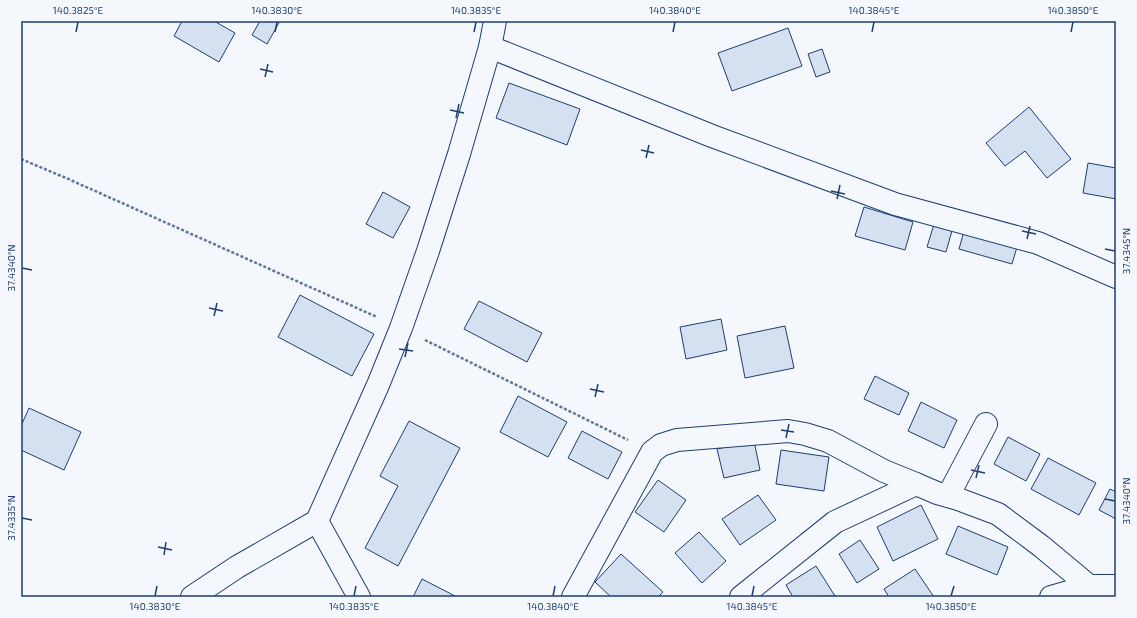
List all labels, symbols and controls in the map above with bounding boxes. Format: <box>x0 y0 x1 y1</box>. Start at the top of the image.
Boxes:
text: 140.3825°E <box>53 4 104 16</box>
text: 140.3830°E <box>252 4 303 16</box>
text: 140.3835°E <box>451 4 502 16</box>
text: 140.3840°E <box>649 4 701 16</box>
text: 140.3845°E <box>849 4 900 16</box>
text: 140.3850°E <box>1048 4 1099 16</box>
text: 37.4345°N <box>1120 228 1132 274</box>
text: 37.4340°N <box>5 245 17 292</box>
text: 37.4340°N <box>1120 478 1132 525</box>
text: 37.4335°N <box>5 495 17 541</box>
text: 140.3830°E <box>130 600 181 612</box>
text: 140.3835°E <box>329 600 380 612</box>
text: 140.3840°E <box>527 600 579 612</box>
text: 140.3845°E <box>727 600 778 612</box>
text: 140.3850°E <box>926 600 977 612</box>

